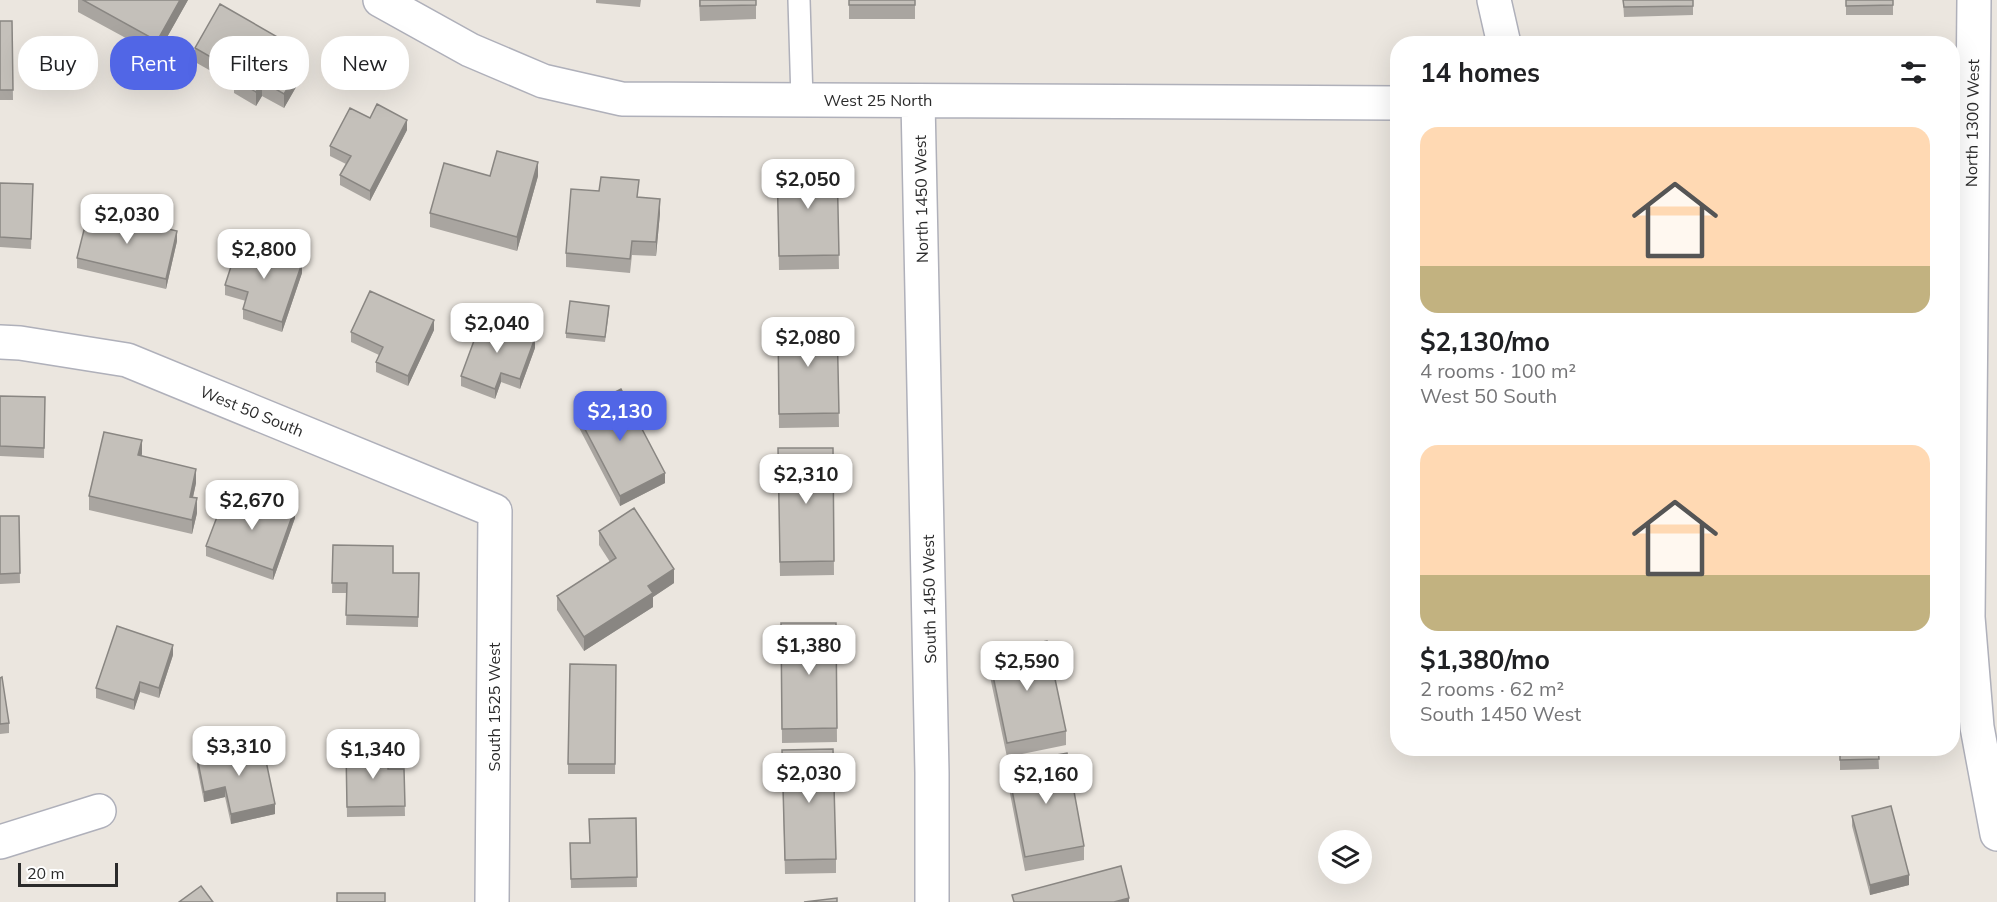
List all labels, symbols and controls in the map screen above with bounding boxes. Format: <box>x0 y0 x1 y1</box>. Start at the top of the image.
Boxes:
chip: Buy <box>18 36 98 90</box>
chip: Rent <box>110 36 197 90</box>
chip: Filters <box>209 36 309 90</box>
chip: New <box>321 36 409 90</box>
text: 14 homes <box>1420 56 1540 89</box>
icon: filters <box>1897 56 1930 89</box>
street label: North 1300 West <box>1961 58 1983 187</box>
street label: West 25 North <box>824 90 932 110</box>
street label: North 1450 West <box>910 134 932 263</box>
pin: $2,050 <box>759 159 857 210</box>
text: $2,050 <box>776 166 840 191</box>
icon: home <box>1621 166 1729 274</box>
pin: $2,030 <box>78 194 176 245</box>
text: $2,030 <box>95 201 159 226</box>
pin: $2,800 <box>215 229 313 280</box>
text: $2,800 <box>232 236 296 261</box>
pin: $2,040 <box>448 303 546 354</box>
text: $2,040 <box>465 310 529 335</box>
pin: $2,080 <box>759 317 857 368</box>
text: $2,080 <box>776 324 840 349</box>
text: $2,130/mo <box>1420 325 1550 358</box>
text: 4 rooms · 100 m² <box>1420 358 1576 383</box>
street label: West 50 South <box>197 381 307 441</box>
text: West 50 South <box>1420 383 1557 408</box>
pin: $2,130 <box>571 391 669 442</box>
text: $2,130 <box>588 398 652 423</box>
pin: $2,310 <box>757 454 855 505</box>
text: $2,310 <box>774 461 838 486</box>
pin: $2,670 <box>203 480 301 531</box>
icon: home <box>1621 484 1729 592</box>
text: $2,670 <box>220 487 284 512</box>
street label: South 1450 West <box>918 534 940 664</box>
pin: $1,380 <box>760 625 858 676</box>
text: $1,380 <box>777 632 841 657</box>
pin: $2,590 <box>978 641 1076 692</box>
street label: South 1525 West <box>484 642 504 772</box>
text: $1,380/mo <box>1420 643 1550 676</box>
text: $2,590 <box>995 648 1059 673</box>
text: 2 rooms · 62 m² <box>1420 676 1564 701</box>
text: South 1450 West <box>1420 701 1581 726</box>
pin: $3,310 <box>190 726 288 777</box>
pin: $1,340 <box>324 729 422 780</box>
text: $3,310 <box>207 733 271 758</box>
text: $1,340 <box>341 736 405 761</box>
pin: $2,030 <box>760 753 858 804</box>
pin: $2,160 <box>997 754 1095 805</box>
text: $2,030 <box>777 760 841 785</box>
text: $2,160 <box>1014 761 1078 786</box>
map controls <box>1318 830 1372 884</box>
button: layers <box>1318 830 1372 884</box>
scale bar <box>18 860 118 888</box>
text: 20 m <box>27 863 64 883</box>

